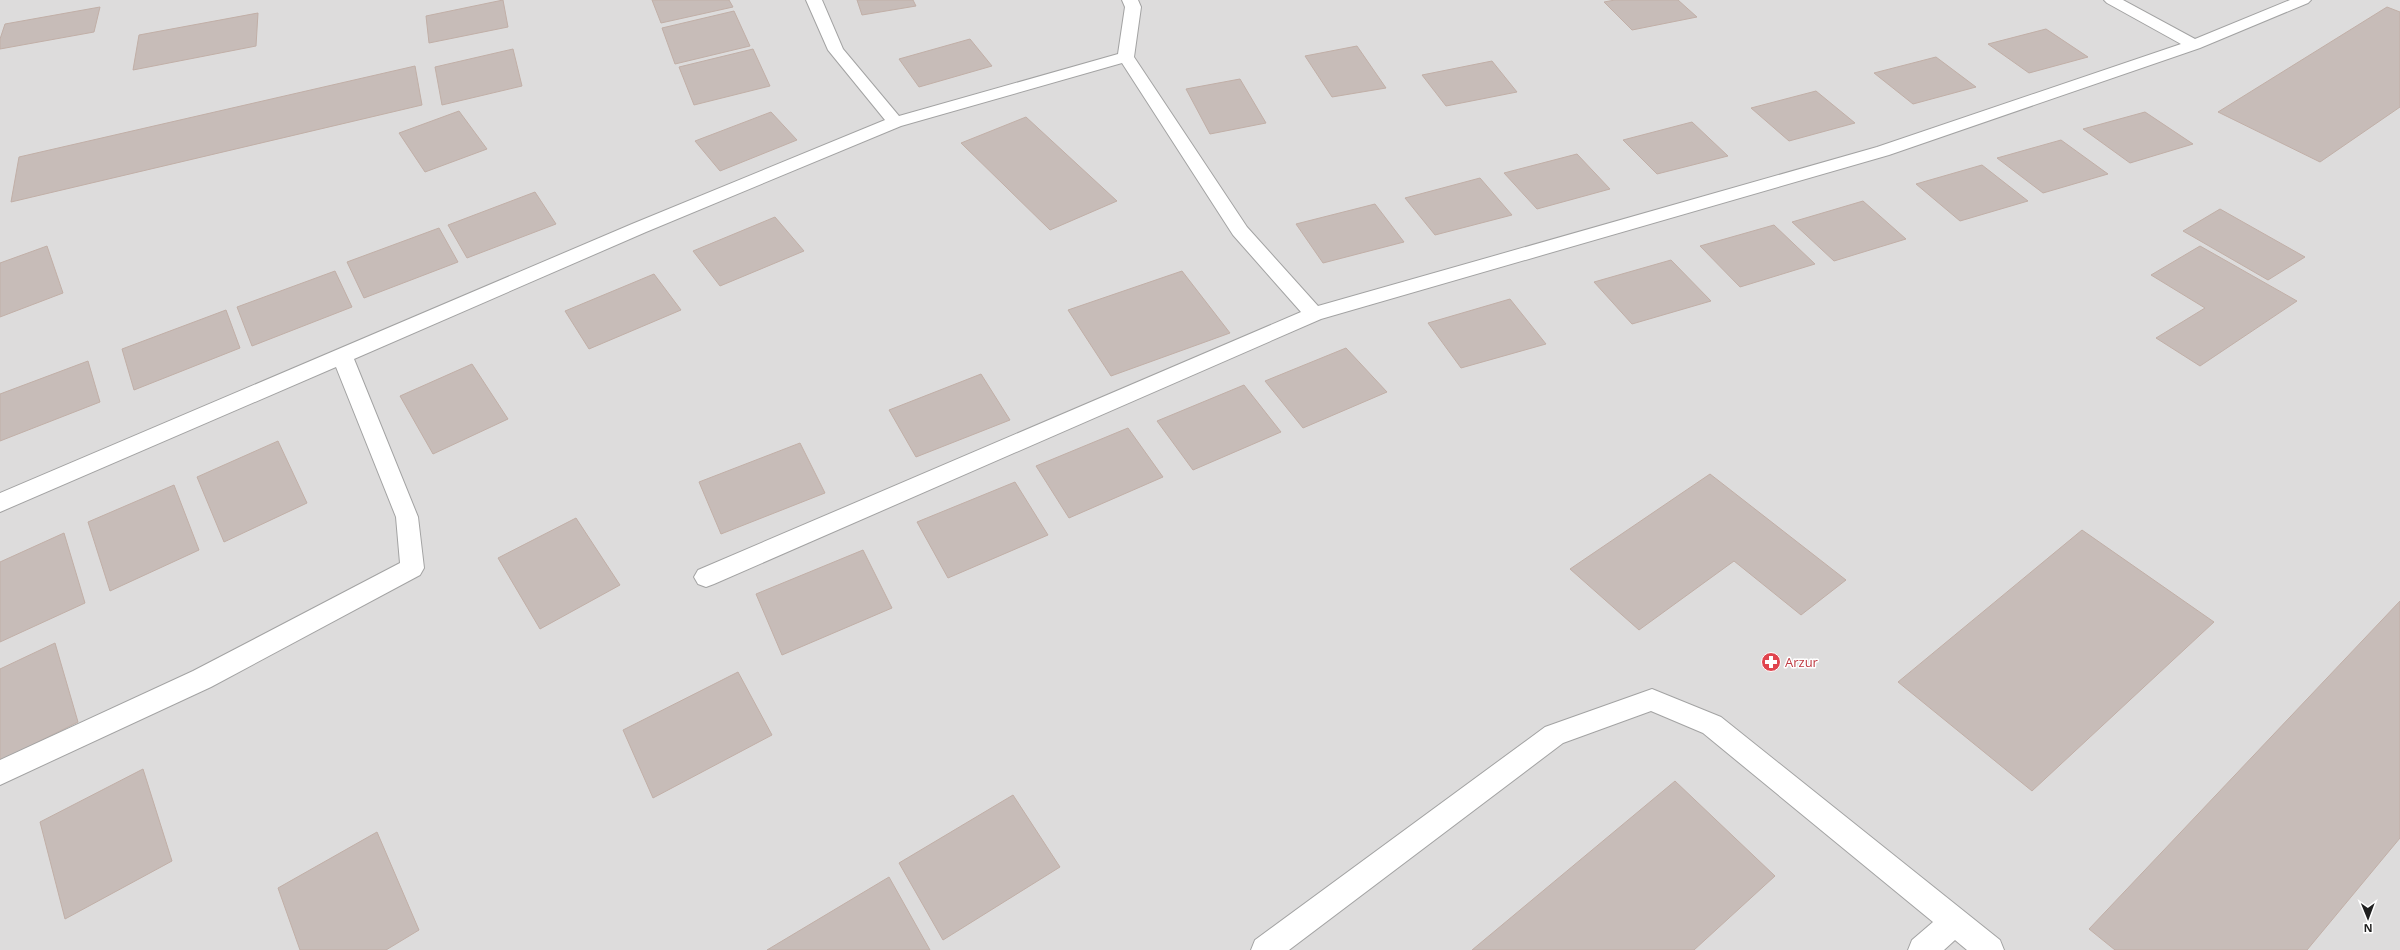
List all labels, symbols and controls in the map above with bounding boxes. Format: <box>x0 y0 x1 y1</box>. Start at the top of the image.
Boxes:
pharmacy icon: Arzur <box>1760 651 1782 673</box>
place label: Arzur <box>1785 653 1819 671</box>
north arrow <box>2348 898 2388 938</box>
text: N <box>2364 921 2373 936</box>

